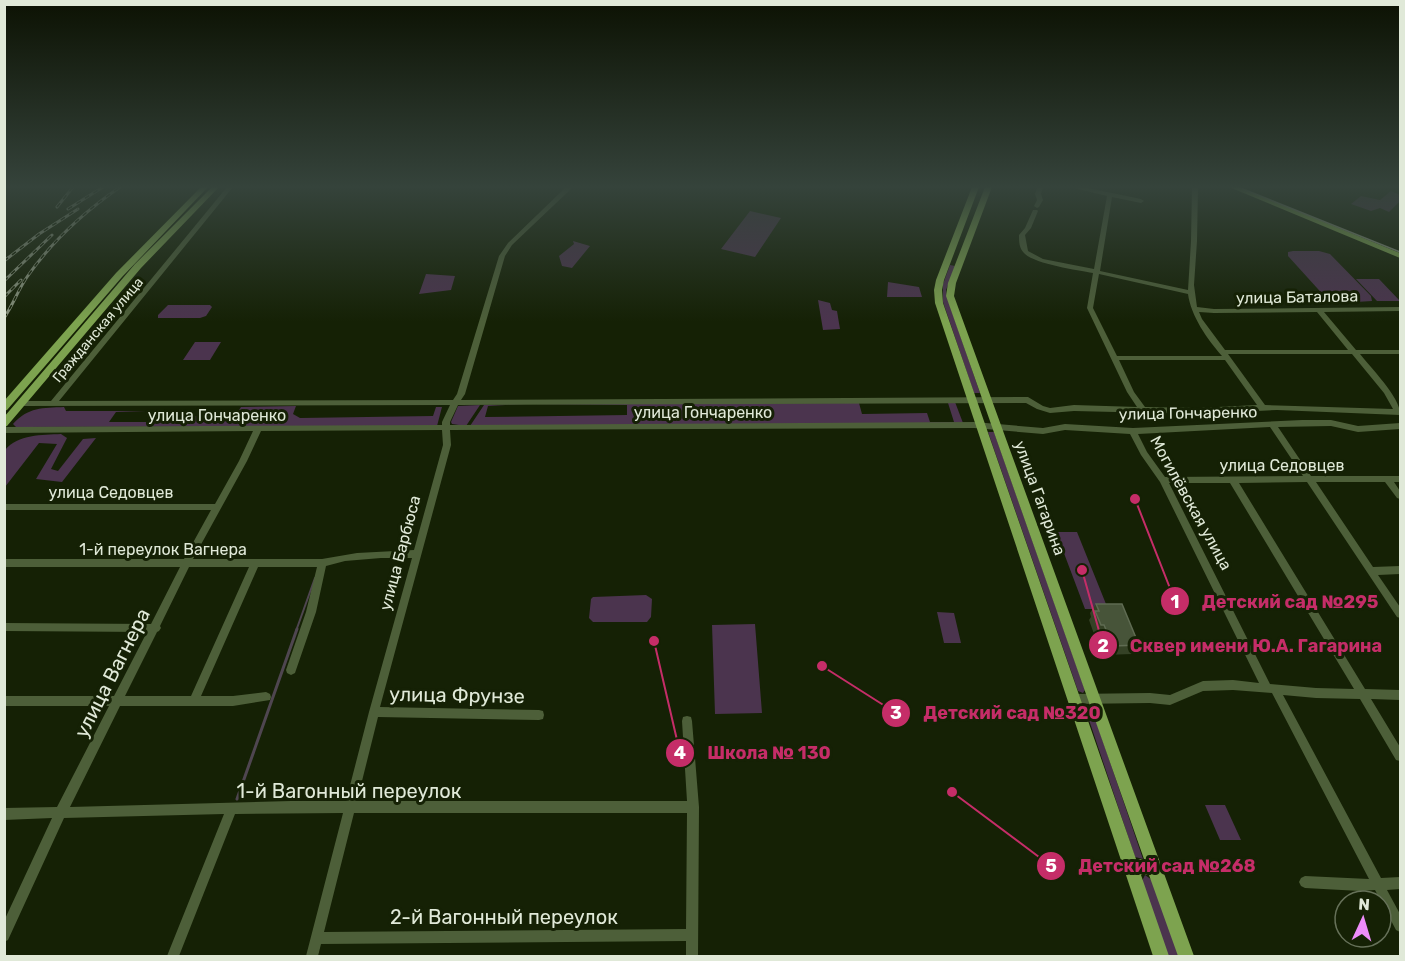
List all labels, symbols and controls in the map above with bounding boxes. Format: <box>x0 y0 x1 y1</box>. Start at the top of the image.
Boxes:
street label: Гражданская улица <box>49 274 147 386</box>
street label: улица Баталова <box>1236 286 1358 308</box>
street label: улица Гончаренко <box>1119 402 1257 424</box>
street label: улица Гончаренко <box>634 403 772 422</box>
street label: улица Гончаренко <box>148 406 286 425</box>
street label: Могилёвская улица <box>1146 433 1236 573</box>
street label: улица Гагарина <box>1010 438 1070 558</box>
street label: улица Седовцев <box>1219 456 1345 475</box>
street label: улица Седовцев <box>48 483 174 502</box>
street label: улица Барбюса <box>376 493 424 613</box>
street label: 1-й переулок Вагнера <box>79 540 247 559</box>
callout: Детский сад №295 <box>1160 583 1390 619</box>
text: 1 <box>1171 591 1179 613</box>
text: Детский сад №295 <box>1202 591 1378 613</box>
street label: улица Вагнера <box>69 604 155 742</box>
callout: Сквер имени Ю.А. Гагарина <box>1088 627 1394 663</box>
text: 2 <box>1097 635 1109 657</box>
text: Сквер имени Ю.А. Гагарина <box>1130 635 1382 657</box>
street label: улица Фрунзе <box>389 682 525 708</box>
callout: Детский сад №320 <box>881 695 1113 731</box>
text: 3 <box>890 702 902 724</box>
text: Детский сад №320 <box>923 702 1101 724</box>
callout: Школа № 130 <box>665 735 843 771</box>
text: 4 <box>674 742 686 764</box>
text: Школа № 130 <box>707 742 831 764</box>
street label: 1-й Вагонный переулок <box>236 779 462 803</box>
callout: Детский сад №268 <box>1036 848 1267 884</box>
text: 5 <box>1045 855 1057 877</box>
text: Детский сад №268 <box>1078 855 1256 877</box>
north arrow <box>1333 889 1393 949</box>
text: N <box>1358 895 1370 914</box>
street label: 2-й Вагонный переулок <box>390 905 618 929</box>

